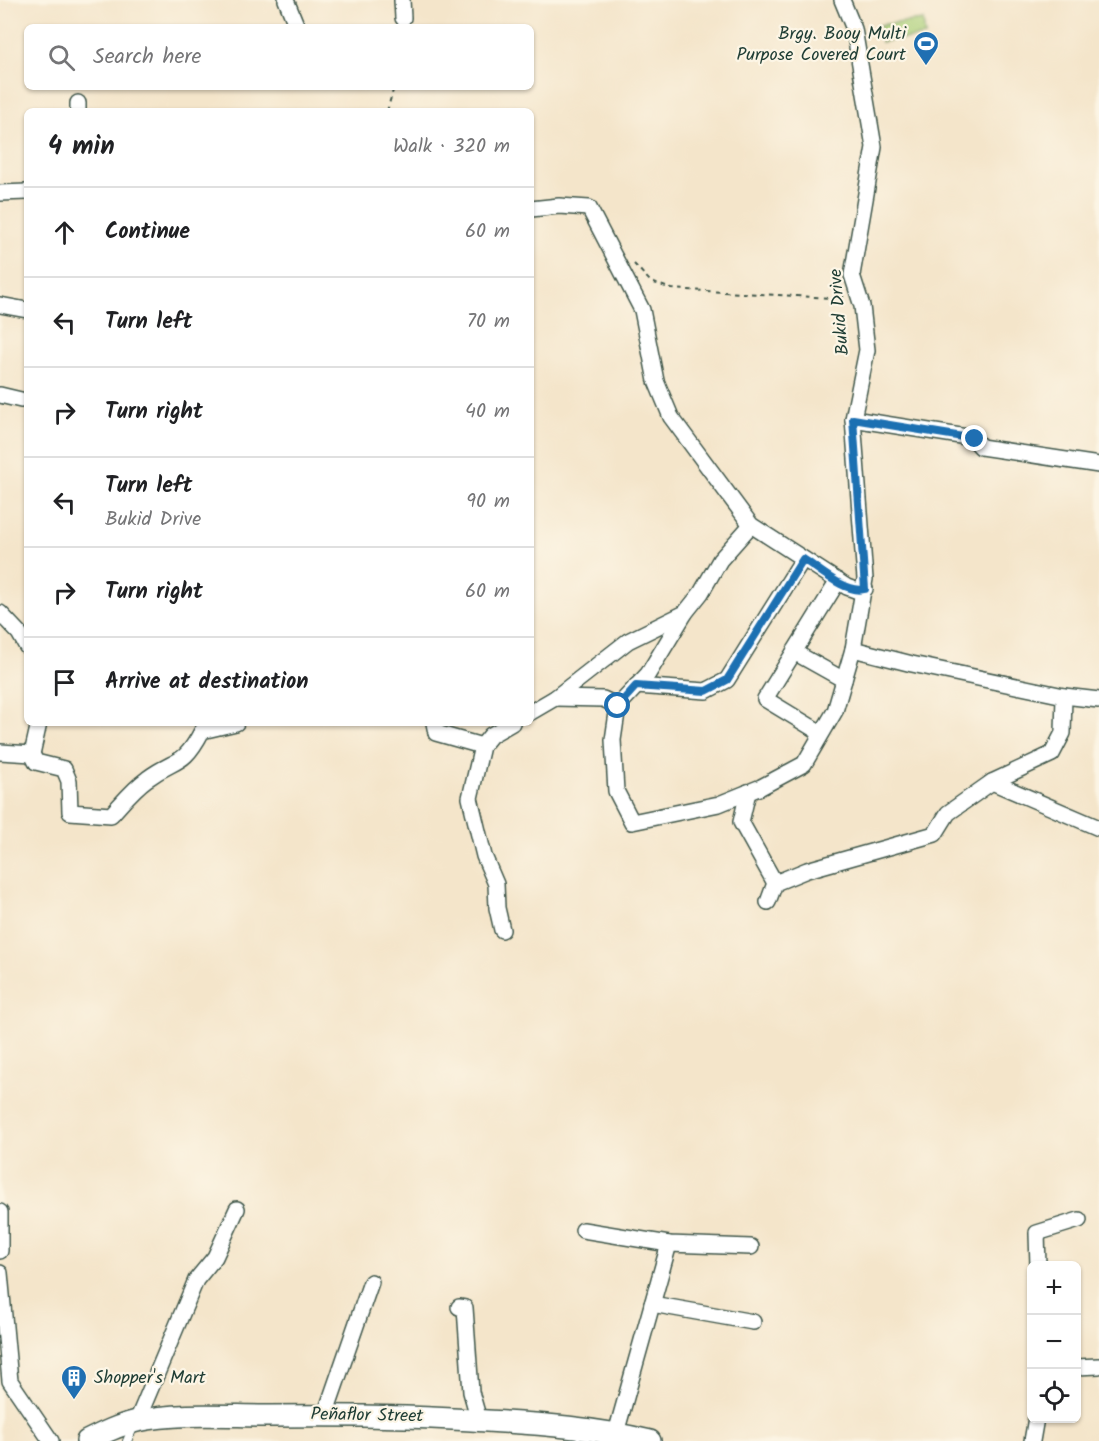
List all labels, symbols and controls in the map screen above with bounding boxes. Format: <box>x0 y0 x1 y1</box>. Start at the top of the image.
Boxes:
place label: Brgy. Booy Multi Purpose Covered Court <box>736 20 907 70</box>
search box <box>24 24 534 90</box>
sports icon: Brgy. Booy Multi Purpose Covered Court <box>911 29 941 67</box>
text: Search here <box>93 40 201 75</box>
icon: search <box>45 41 78 74</box>
text: 4 min <box>48 126 115 168</box>
text: Walk · 320 m <box>393 131 510 163</box>
text: Continue <box>105 215 190 250</box>
icon: ahead <box>48 216 81 249</box>
text: 60 m <box>465 216 510 248</box>
street label: Bukid Drive <box>822 268 858 356</box>
text: Turn left <box>105 305 192 340</box>
icon: left <box>48 306 81 339</box>
text: 70 m <box>467 306 510 338</box>
text: Turn right <box>105 395 203 430</box>
icon: right <box>48 396 81 429</box>
text: 40 m <box>465 396 510 428</box>
route end <box>961 425 987 451</box>
text: Turn left <box>105 469 192 504</box>
icon: left <box>48 486 81 519</box>
text: 90 m <box>466 486 510 518</box>
text: Bukid Drive <box>105 504 201 536</box>
text: Turn right <box>105 575 203 610</box>
icon: right <box>48 576 81 609</box>
text: 60 m <box>465 576 510 608</box>
text: Arrive at destination <box>105 665 308 700</box>
icon: arrive <box>48 666 81 699</box>
route start <box>604 692 630 718</box>
map controls <box>1027 1261 1081 1423</box>
button: + <box>1027 1261 1081 1315</box>
button: − <box>1027 1315 1081 1369</box>
building icon: Shopper's Mart <box>59 1363 89 1401</box>
place label: Shopper's Mart <box>94 1364 207 1393</box>
button: locate <box>1027 1369 1081 1423</box>
street label: Peñaflor Street <box>310 1401 425 1431</box>

